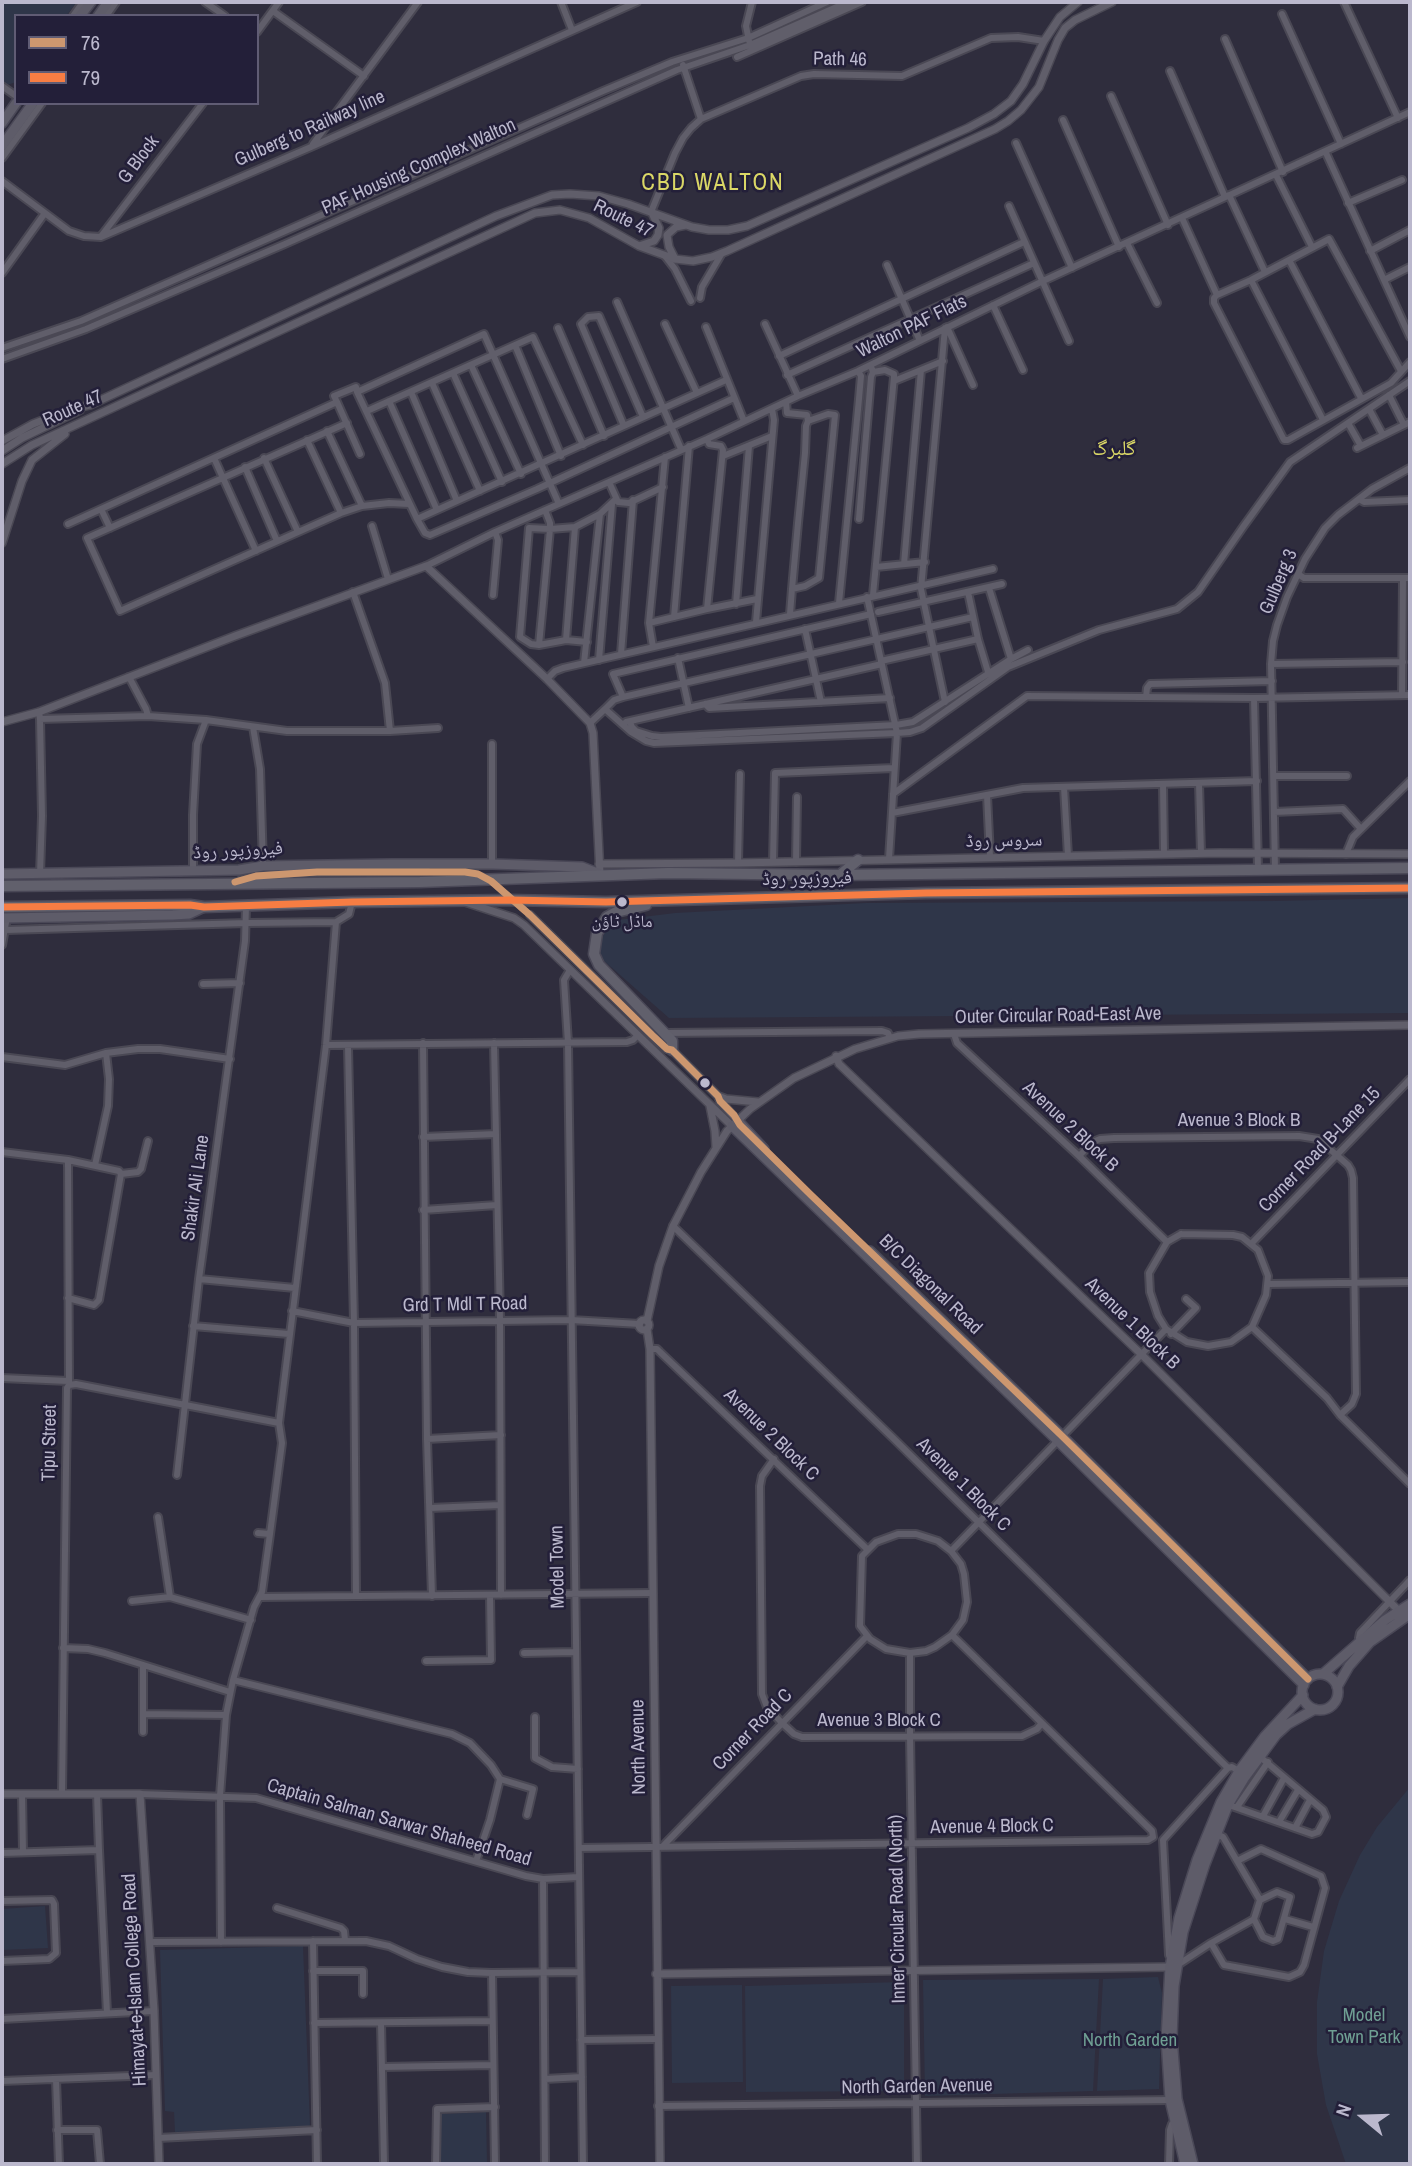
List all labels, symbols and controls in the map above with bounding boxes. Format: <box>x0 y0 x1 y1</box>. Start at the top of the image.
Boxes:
legend <box>14 14 259 105</box>
text: 76 <box>81 28 100 57</box>
street label: Path 46 <box>813 48 867 72</box>
text: 79 <box>81 63 100 92</box>
street label: Gulberg to Railway line <box>231 86 389 172</box>
street label: PAF Housing Complex Walton <box>319 114 519 220</box>
street label: G Block <box>113 131 165 189</box>
district label: CBD WALTON <box>643 170 783 198</box>
street label: Route 47 <box>590 195 656 243</box>
street label: Walton PAF Flats <box>853 291 971 363</box>
street label: Route 47 <box>39 386 107 432</box>
district label: گلبرگ <box>1092 436 1136 462</box>
street label: Gulberg 3 <box>1255 546 1303 618</box>
street label: سروس روڈ <box>965 829 1043 853</box>
street label: فیروزپور روڈ <box>193 837 283 865</box>
street label: فیروزپور روڈ <box>762 867 852 891</box>
marker: ماڈل ٹاؤن <box>615 895 629 909</box>
place label: ماڈل ٹاؤن <box>591 912 653 932</box>
street label: Outer Circular Road-East Ave <box>954 1003 1162 1029</box>
unlabelled marker <box>698 1076 712 1090</box>
street label: Avenue 2 Block B <box>1017 1077 1123 1177</box>
street label: Corner Road B-Lane 15 <box>1254 1083 1386 1217</box>
street label: Avenue 3 Block B <box>1178 1110 1300 1132</box>
street label: Shakir Ali Lane <box>177 1134 215 1242</box>
street label: B/C Diagonal Road <box>874 1230 986 1340</box>
street label: Avenue 1 Block B <box>1080 1273 1184 1375</box>
street label: Grd T Mdl T Road <box>402 1293 528 1317</box>
street label: Avenue 2 Block C <box>719 1384 823 1486</box>
street label: Tipu Street <box>38 1404 62 1482</box>
street label: Avenue 1 Block C <box>911 1433 1015 1537</box>
street label: Model Town <box>546 1525 570 1609</box>
street label: Corner Road C <box>708 1684 798 1776</box>
street label: North Avenue <box>627 1699 651 1795</box>
street label: Avenue 3 Block C <box>817 1710 941 1732</box>
street label: Captain Salman Sarwar Shaheed Road <box>264 1774 534 1872</box>
street label: Inner Circular Road (North) <box>885 1814 911 2004</box>
street label: Avenue 4 Block C <box>930 1815 1054 1839</box>
street label: Himayat-e-Islam College Road <box>118 1873 152 2087</box>
park label: Model Town Park <box>1328 2005 1400 2049</box>
park label: North Garden <box>1083 2030 1177 2052</box>
street label: North Garden Avenue <box>841 2074 993 2100</box>
north arrow <box>1328 2082 1398 2152</box>
text: N <box>1329 2101 1357 2120</box>

